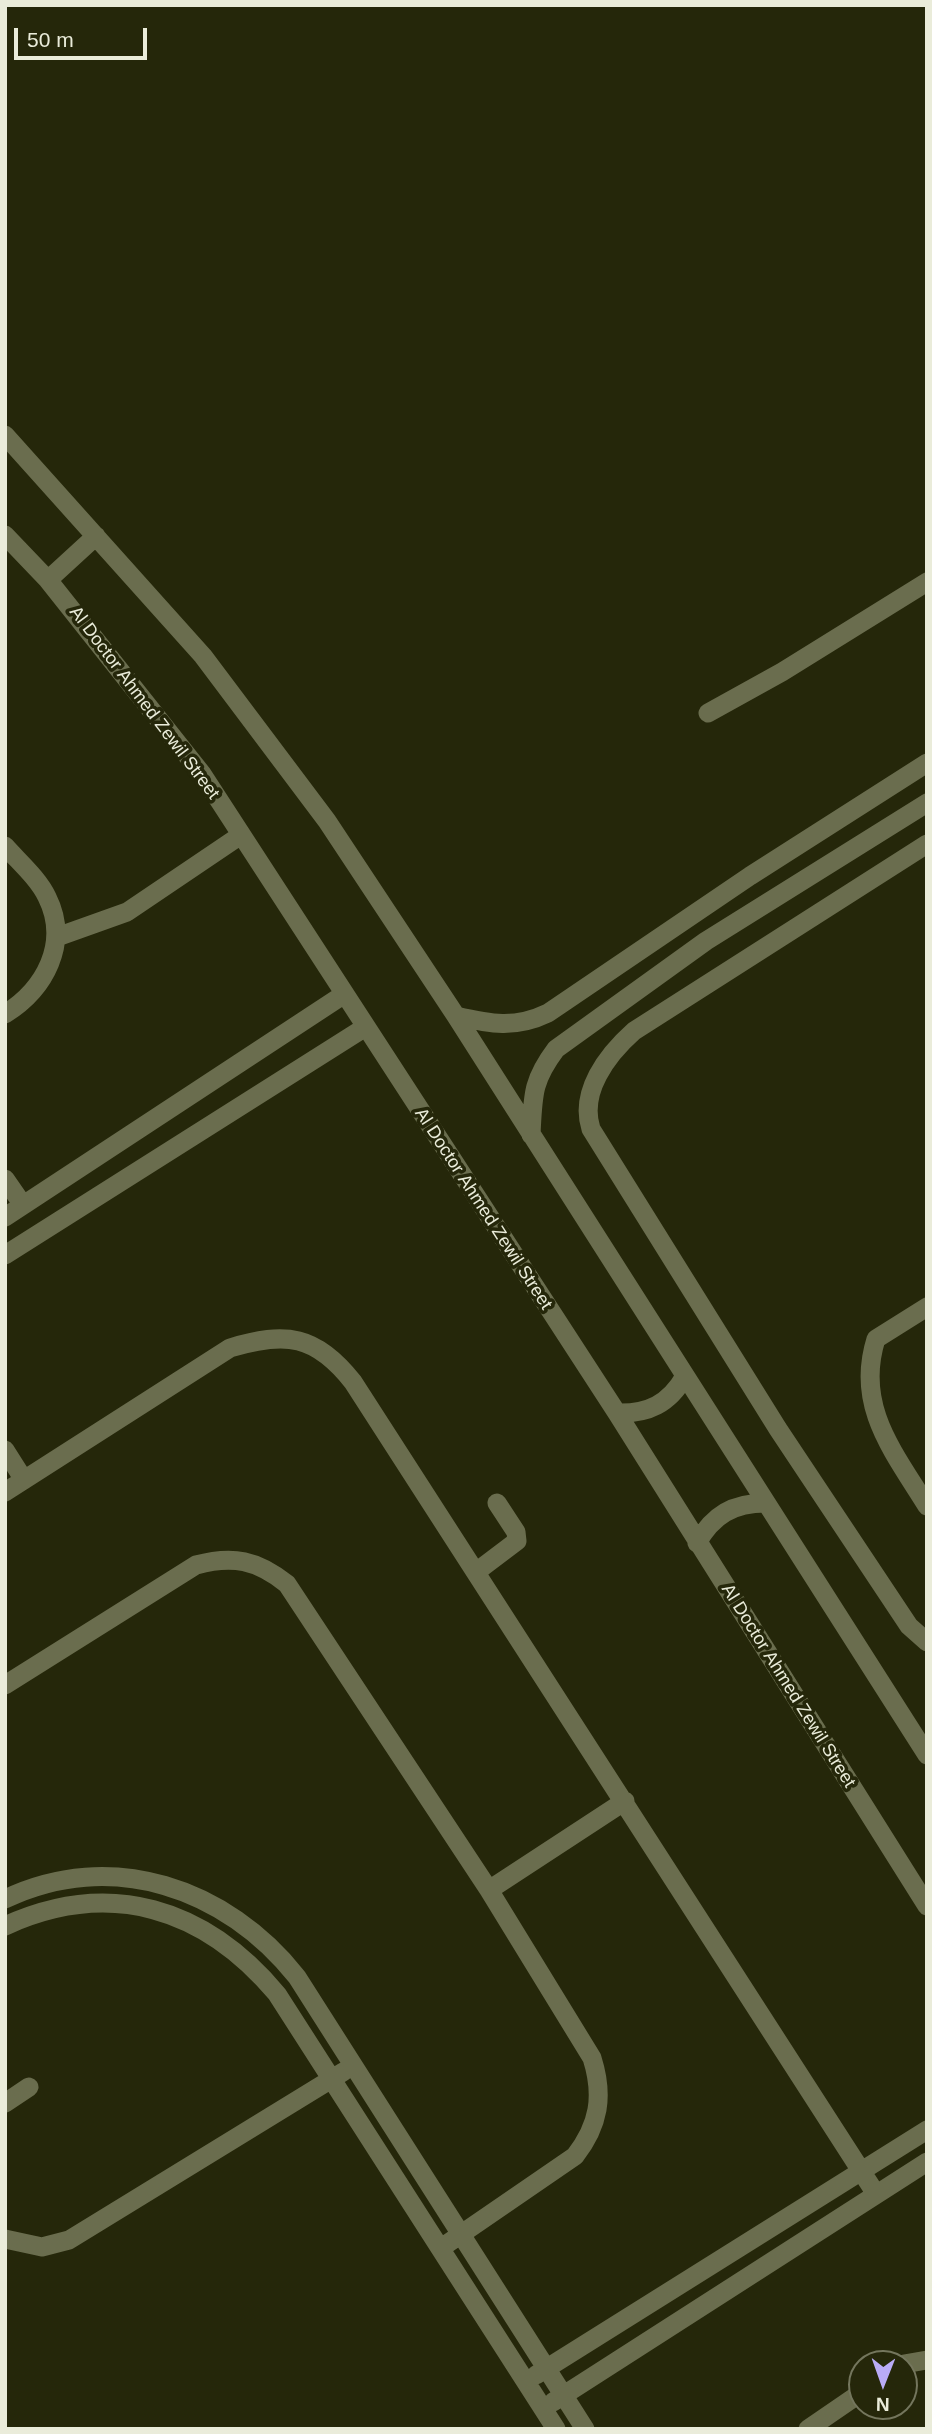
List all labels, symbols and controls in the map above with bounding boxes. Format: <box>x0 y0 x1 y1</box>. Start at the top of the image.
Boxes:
scale bar <box>18 14 150 58</box>
text: 50 m <box>27 28 74 51</box>
street label: Al Doctor Ahmed Zewil Street <box>64 602 224 804</box>
street label: Al Doctor Ahmed Zewil Street <box>410 1104 556 1314</box>
street label: Al Doctor Ahmed Zewil Street <box>716 1580 860 1792</box>
north arrow <box>848 2350 918 2420</box>
text: N <box>876 2394 890 2415</box>

